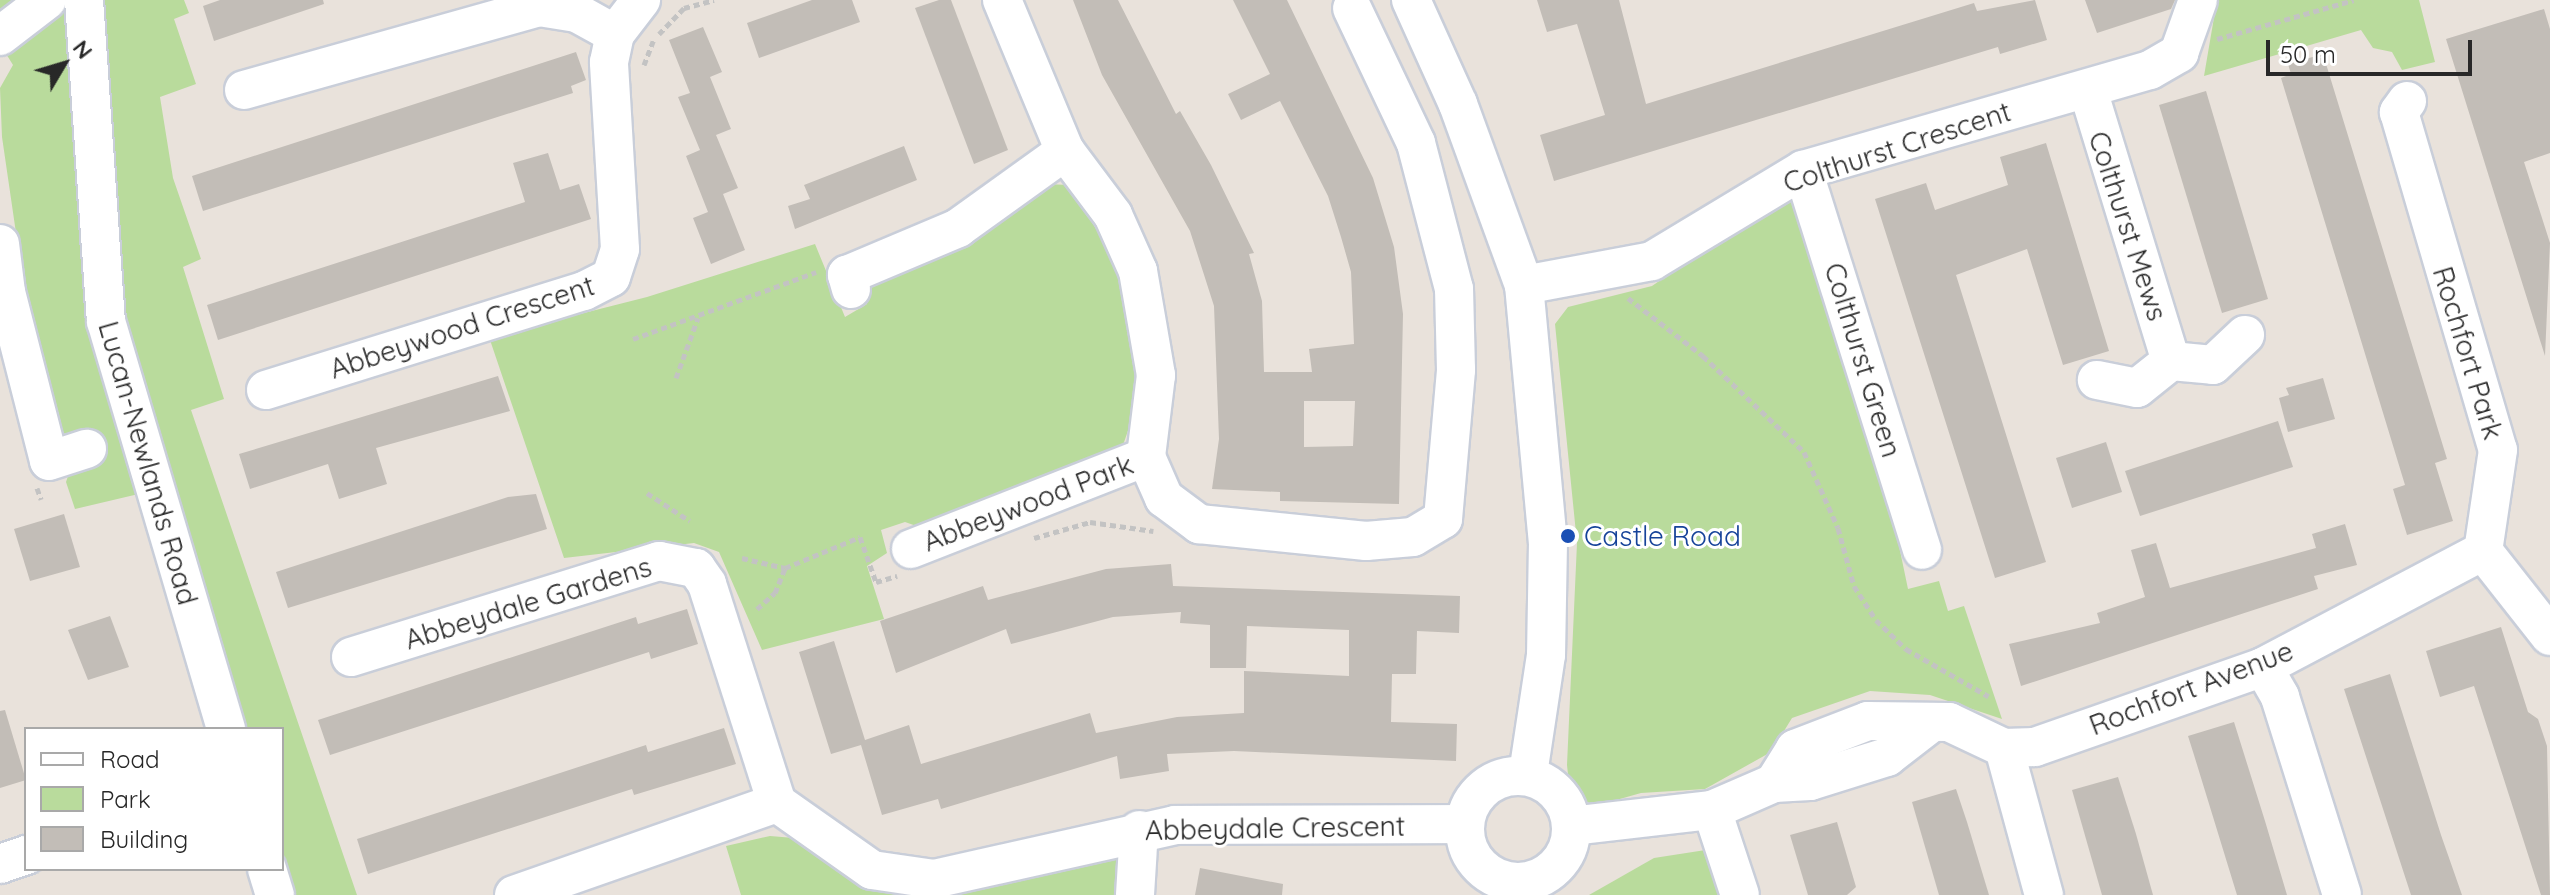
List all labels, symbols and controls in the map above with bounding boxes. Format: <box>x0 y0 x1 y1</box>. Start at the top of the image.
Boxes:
north arrow <box>24 24 104 104</box>
scale bar <box>2270 24 2476 74</box>
text: N <box>67 34 99 64</box>
text: 50 m <box>2280 39 2336 69</box>
street label: Colthurst Crescent <box>1779 94 2015 200</box>
street label: Colthurst Mews <box>2082 127 2174 325</box>
street label: Colthurst Green <box>1817 259 1909 461</box>
street label: Rochfort Park <box>2426 262 2510 444</box>
street label: Abbeywood Crescent <box>325 268 599 386</box>
street label: Lucan-Newlands Road <box>91 317 205 609</box>
street label: Abbeywood Park <box>918 447 1138 559</box>
place label: Castle Road <box>1584 519 1741 553</box>
marker: Castle Road <box>1559 527 1577 545</box>
street label: Abbeydale Gardens <box>401 549 655 657</box>
street label: Rochfort Avenue <box>2084 634 2298 742</box>
legend <box>24 727 284 871</box>
text: Road <box>100 744 160 774</box>
text: Park <box>100 784 151 814</box>
street label: Abbeydale Crescent <box>1144 809 1406 847</box>
text: Building <box>100 824 188 854</box>

